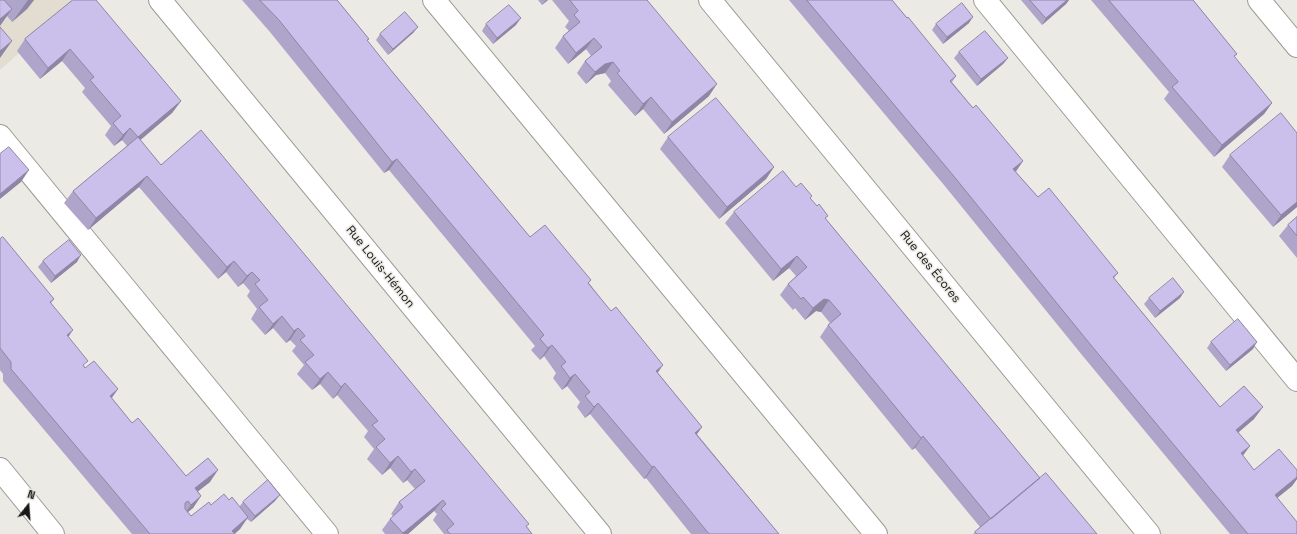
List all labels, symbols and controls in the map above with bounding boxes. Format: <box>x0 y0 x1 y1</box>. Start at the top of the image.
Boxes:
street label: Rue Louis-Hémon <box>343 223 417 311</box>
street label: Rue des Écores <box>897 228 963 306</box>
north arrow <box>8 486 48 526</box>
text: N <box>26 487 37 502</box>

